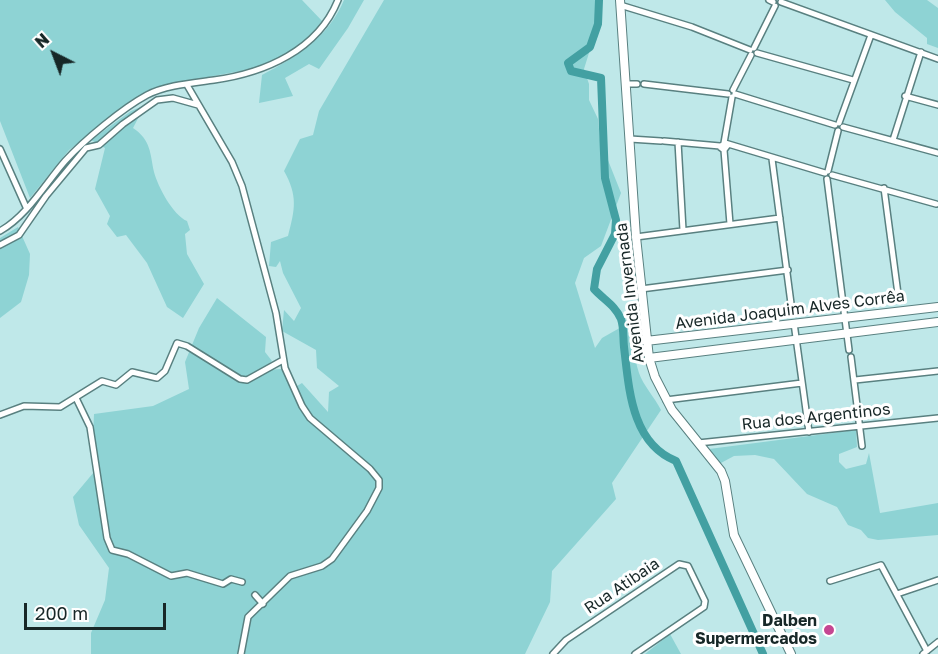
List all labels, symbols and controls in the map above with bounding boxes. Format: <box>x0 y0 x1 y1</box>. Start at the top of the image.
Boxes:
north arrow <box>24 24 84 84</box>
text: N <box>31 29 53 52</box>
street label: Avenida Invernada <box>612 222 648 364</box>
street label: Avenida Joaquim Alves Corrêa <box>674 286 906 334</box>
street label: Rua dos Argentinos <box>741 400 891 434</box>
street label: Rua Atibaia <box>581 554 663 618</box>
scale bar <box>27 591 170 629</box>
text: 200 m <box>35 602 88 624</box>
place label: Dalben Supermercados <box>695 611 817 649</box>
marker: Dalben Supermercados <box>822 623 836 637</box>

